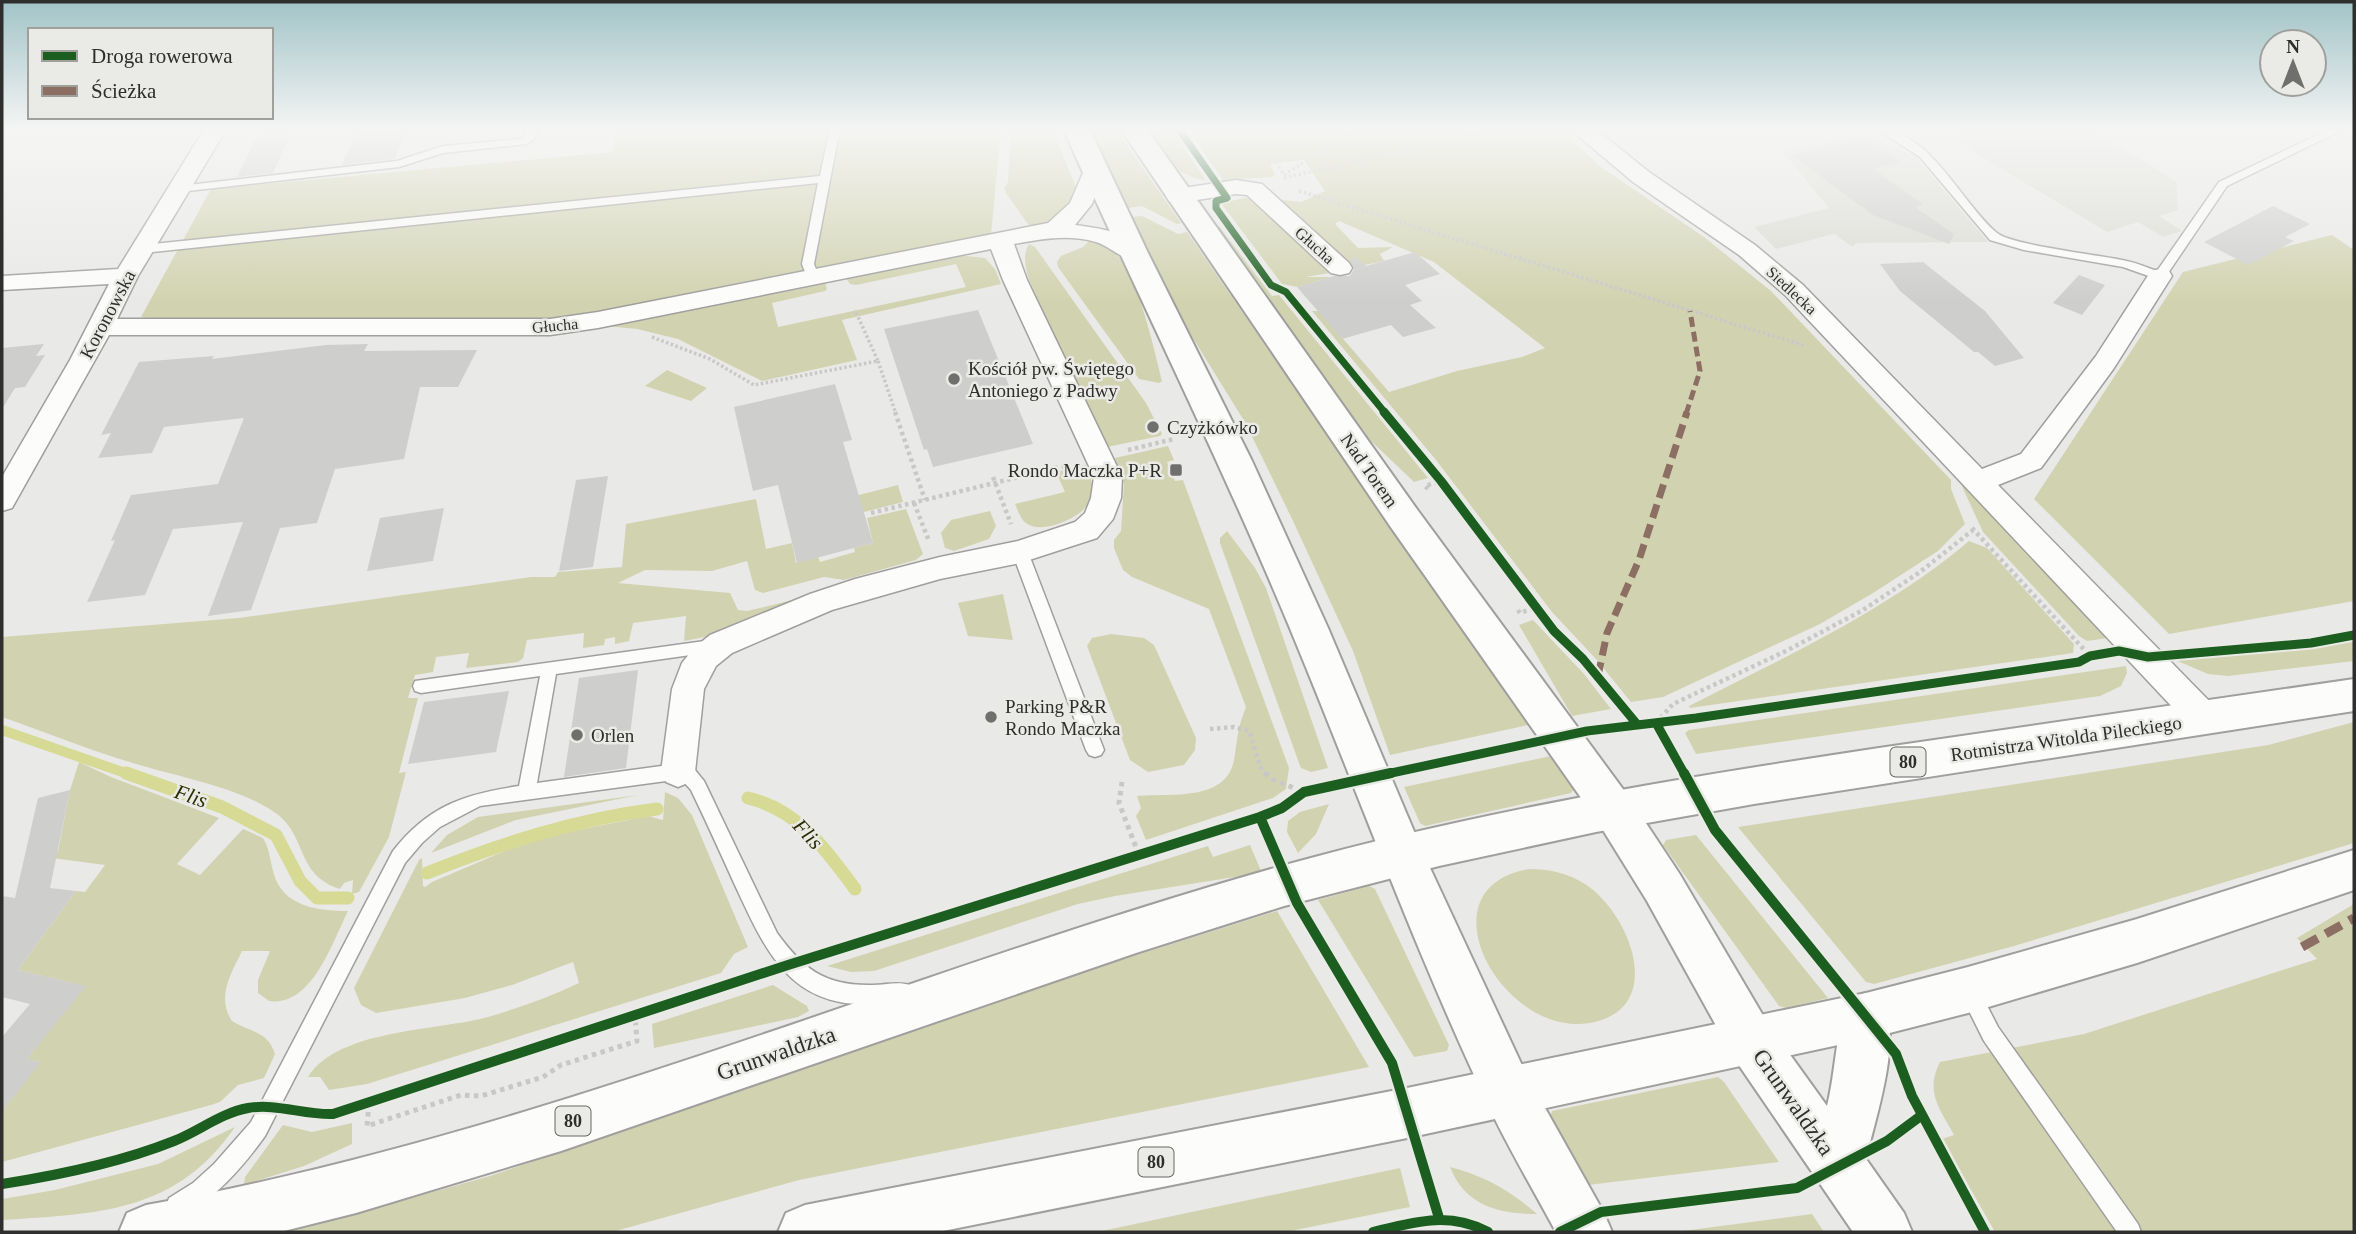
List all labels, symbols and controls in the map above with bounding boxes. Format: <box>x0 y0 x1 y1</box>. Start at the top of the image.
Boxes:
legend <box>28 28 273 119</box>
north arrow <box>2258 28 2328 98</box>
text: N <box>2286 36 2300 57</box>
text: Droga rowerowa <box>91 44 233 68</box>
text: Ścieżka <box>91 79 157 103</box>
street label: Głucha <box>1292 224 1338 267</box>
street label: Siedlecka <box>1763 263 1820 318</box>
street label: Koronowska <box>75 266 140 362</box>
street label: Głucha <box>531 315 579 336</box>
place label: Kościół pw. Świętego Antoniego z Padwy <box>968 358 1134 401</box>
marker: Kościół pw. Świętego Antoniego z Padwy <box>946 371 962 387</box>
place label: Czyżkówko <box>1167 417 1258 438</box>
marker: Czyżkówko <box>1145 419 1161 435</box>
street label: Nad Torem <box>1337 429 1403 511</box>
place label: Rondo Maczka P+R <box>1008 460 1162 481</box>
marker: Rondo Maczka P+R <box>1168 462 1184 478</box>
place label: Parking P&R Rondo Maczka <box>1005 696 1121 739</box>
marker: Parking P&R Rondo Maczka <box>983 709 999 725</box>
street label: Rotmistrza Witolda Pileckiego <box>1949 712 2183 765</box>
place label: Orlen <box>591 725 635 746</box>
marker: Orlen <box>569 727 585 743</box>
road number: 80 <box>1890 748 1926 776</box>
water label: Flis <box>171 779 210 813</box>
water label: Flis <box>787 813 828 854</box>
street label: Grunwaldzka <box>714 1021 839 1085</box>
street label: Grunwaldzka <box>1748 1044 1839 1160</box>
road number: 80 <box>556 1106 590 1136</box>
road number: 80 <box>1138 1148 1174 1176</box>

